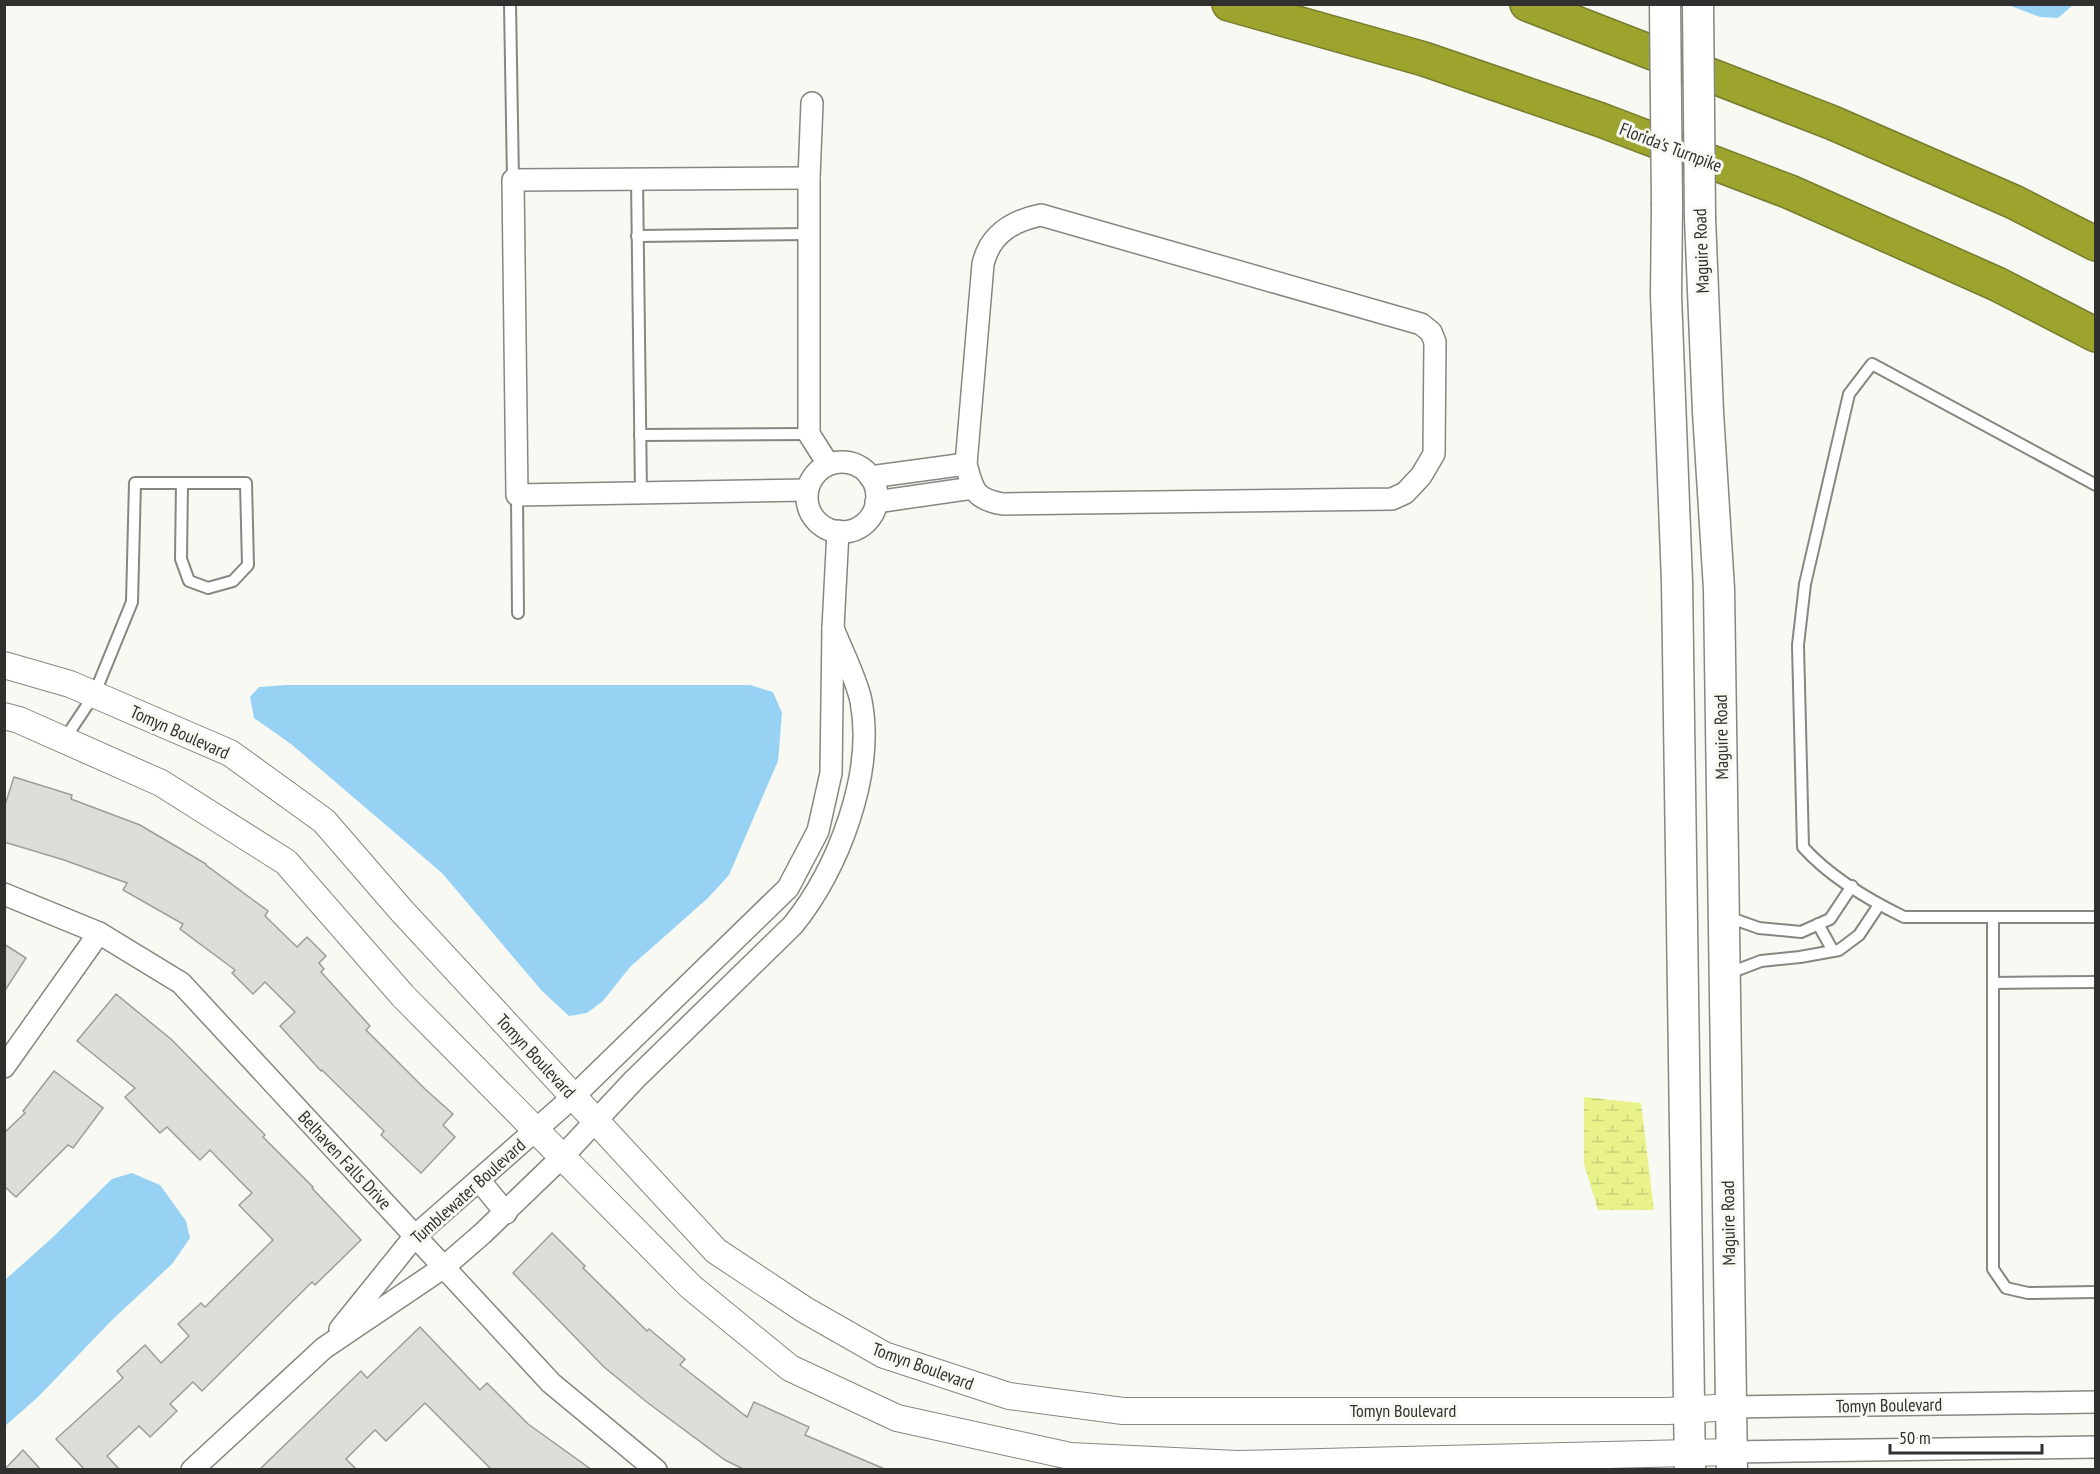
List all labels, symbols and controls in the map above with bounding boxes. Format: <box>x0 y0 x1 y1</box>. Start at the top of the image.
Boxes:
street label: Florida's Turnpike <box>1616 117 1726 177</box>
street label: Maguire Road <box>1688 208 1714 294</box>
street label: Maguire Road <box>1709 694 1733 780</box>
street label: Tomyn Boulevard <box>127 700 233 764</box>
street label: Tomyn Boulevard <box>491 1009 581 1103</box>
street label: Belhaven Falls Drive <box>293 1106 397 1214</box>
street label: Tumblewater Boulevard <box>406 1133 530 1249</box>
street label: Maguire Road <box>1716 1180 1740 1266</box>
street label: Tomyn Boulevard <box>869 1337 977 1395</box>
street label: Tomyn Boulevard <box>1836 1393 1942 1417</box>
street label: Tomyn Boulevard <box>1350 1399 1456 1422</box>
scale bar <box>1890 1417 2042 1455</box>
text: 50 m <box>1899 1426 1931 1449</box>

